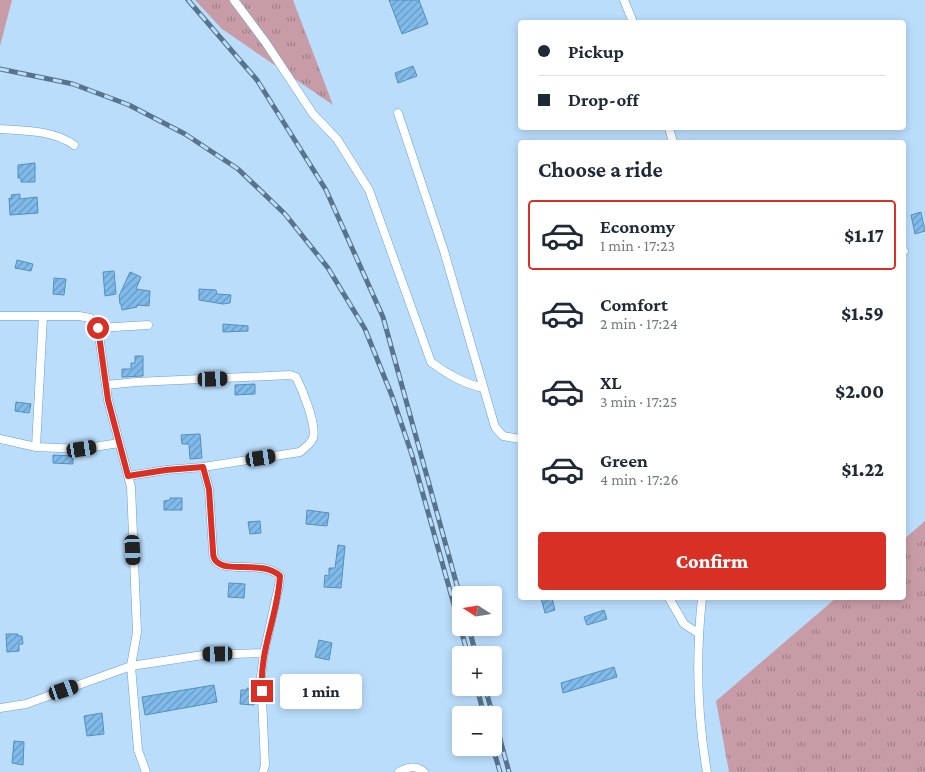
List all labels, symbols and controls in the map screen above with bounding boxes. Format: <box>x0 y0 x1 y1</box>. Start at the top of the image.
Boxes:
text: Pickup <box>568 41 624 62</box>
text: Drop-off <box>568 89 639 110</box>
text: Choose a ride <box>538 157 663 182</box>
icon: car <box>540 213 585 258</box>
text: Economy <box>600 216 675 237</box>
text: $1.17 <box>844 225 884 246</box>
text: 1 min · 17:23 <box>600 237 675 254</box>
icon: car <box>540 291 585 336</box>
text: Comfort <box>600 294 668 315</box>
text: $1.59 <box>841 303 884 324</box>
text: 2 min · 17:24 <box>600 315 678 332</box>
route start <box>87 317 109 339</box>
icon: car <box>540 369 585 414</box>
car <box>197 371 228 387</box>
text: XL <box>600 372 622 393</box>
text: $2.00 <box>835 381 884 402</box>
text: 3 min · 17:25 <box>600 393 677 410</box>
car <box>66 439 97 459</box>
icon: car <box>540 447 585 492</box>
car <box>245 448 276 468</box>
text: Green <box>600 450 648 471</box>
text: $1.22 <box>842 459 884 480</box>
text: 4 min · 17:26 <box>600 471 679 488</box>
button: Confirm <box>538 532 886 590</box>
car <box>124 535 141 565</box>
north arrow <box>452 586 502 636</box>
map controls <box>452 586 502 756</box>
car <box>202 646 233 662</box>
button: + <box>452 646 502 696</box>
callout: 1 min <box>280 674 362 708</box>
car <box>47 678 80 702</box>
route end <box>251 680 273 702</box>
text: 1 min <box>302 683 340 700</box>
button: − <box>452 706 502 756</box>

